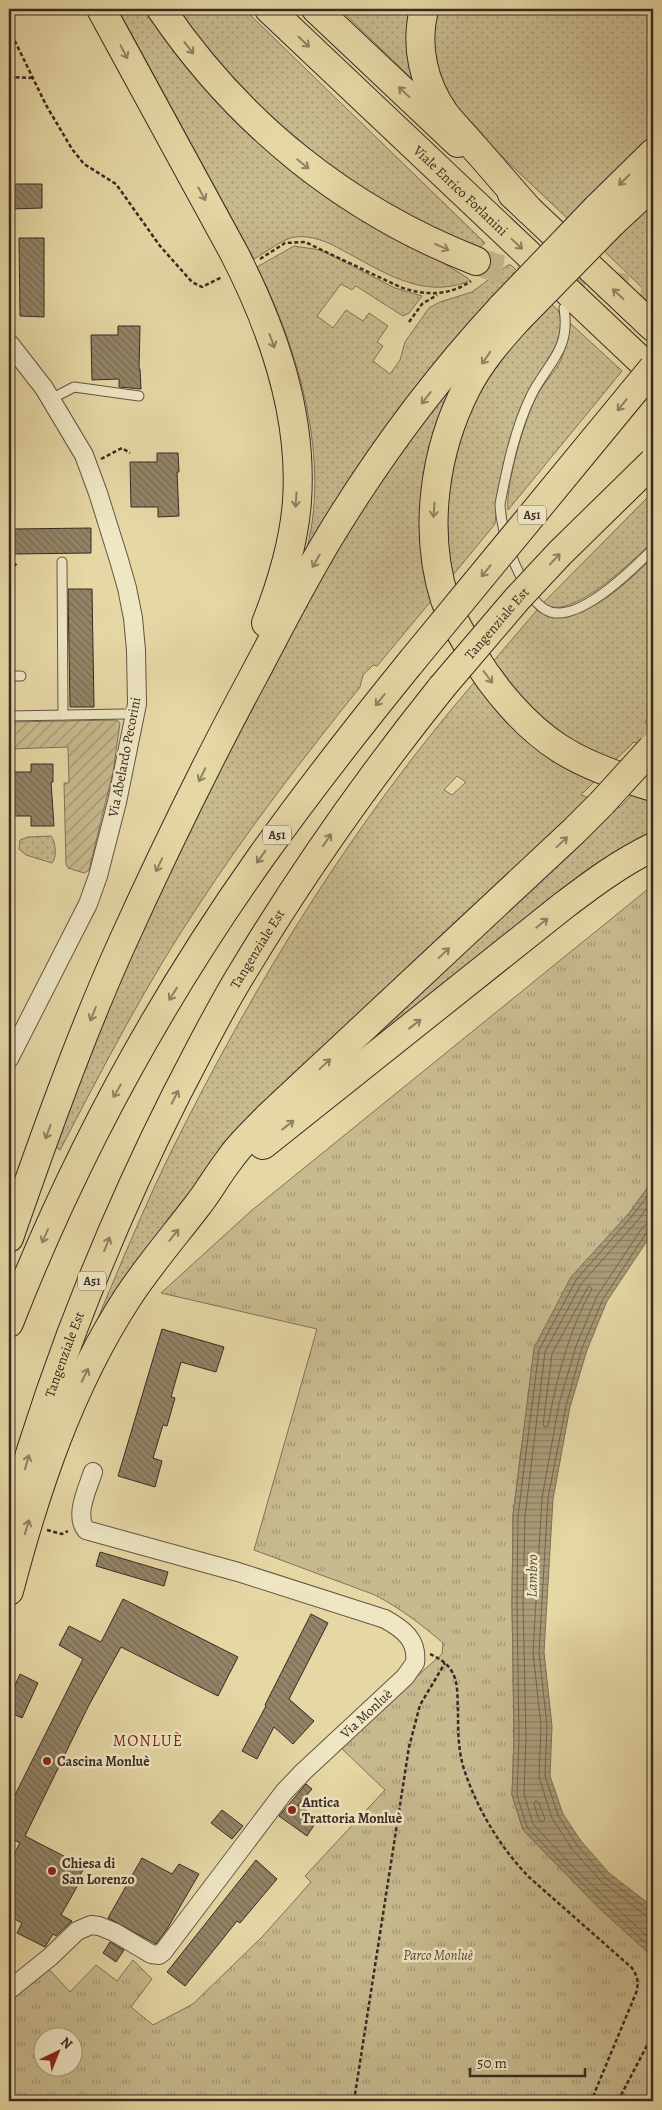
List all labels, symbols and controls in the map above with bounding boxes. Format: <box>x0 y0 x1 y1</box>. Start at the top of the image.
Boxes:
one-way arrow <box>298 36 310 48</box>
one-way arrow <box>184 41 194 55</box>
one-way arrow <box>120 44 130 58</box>
one-way arrow <box>398 86 411 98</box>
street label: Viale Enrico Forlanini <box>408 141 512 240</box>
one-way arrow <box>296 158 309 169</box>
one-way arrow <box>618 174 631 186</box>
one-way arrow <box>198 187 208 201</box>
one-way arrow <box>511 238 523 250</box>
one-way arrow <box>434 243 449 253</box>
one-way arrow <box>611 288 624 300</box>
one-way arrow <box>268 332 277 348</box>
one-way arrow <box>481 351 491 365</box>
one-way arrow <box>421 391 432 404</box>
one-way arrow <box>617 399 628 412</box>
one-way arrow <box>291 492 301 508</box>
one-way arrow <box>429 501 439 517</box>
road number: A51 <box>518 506 546 524</box>
one-way arrow <box>549 552 561 565</box>
one-way arrow <box>310 553 320 568</box>
one-way arrow <box>480 565 491 578</box>
street label: Tangenziale Est <box>460 583 534 664</box>
one-way arrow <box>482 670 493 683</box>
one-way arrow <box>375 693 386 706</box>
street label: Via Abelardo Pecorini <box>103 695 145 820</box>
one-way arrow <box>197 767 206 782</box>
road number: A51 <box>263 826 291 844</box>
one-way arrow <box>322 834 332 848</box>
one-way arrow <box>556 836 569 848</box>
one-way arrow <box>256 850 266 864</box>
one-way arrow <box>154 857 163 872</box>
street label: Tangenziale Est <box>226 905 290 992</box>
one-way arrow <box>535 917 548 928</box>
one-way arrow <box>437 947 450 959</box>
one-way arrow <box>167 986 177 1000</box>
one-way arrow <box>88 1006 97 1021</box>
one-way arrow <box>408 1019 421 1030</box>
one-way arrow <box>318 1058 331 1070</box>
one-way arrow <box>111 1083 121 1097</box>
one-way arrow <box>170 1089 180 1104</box>
one-way arrow <box>281 1119 294 1130</box>
one-way arrow <box>43 1124 52 1139</box>
one-way arrow <box>40 1228 50 1243</box>
one-way arrow <box>168 1229 179 1242</box>
one-way arrow <box>102 1237 112 1252</box>
road number: A51 <box>78 1272 106 1290</box>
street label: Tangenziale Est <box>40 1308 89 1400</box>
one-way arrow <box>80 1368 90 1383</box>
one-way arrow <box>22 1454 32 1470</box>
one-way arrow <box>23 1520 32 1535</box>
water label: Lambro <box>522 1554 542 1598</box>
street label: Via Monluè <box>335 1685 397 1743</box>
district label: MONLUÈ <box>113 1730 183 1752</box>
place label: Cascina Monluè <box>57 1752 150 1771</box>
marker: Cascina Monluè <box>41 1755 53 1767</box>
place label: Antica Trattoria Monluè <box>301 1793 403 1828</box>
marker: Antica Trattoria Monluè <box>286 1804 298 1816</box>
place label: Chiesa di San Lorenzo <box>62 1854 135 1889</box>
marker: Chiesa di San Lorenzo <box>46 1865 58 1877</box>
park label: Parco Monluè <box>403 1946 473 1965</box>
north arrow <box>32 2028 82 2078</box>
text: N <box>56 2032 77 2053</box>
scale bar <box>470 2045 584 2077</box>
text: 50 m <box>477 2053 507 2073</box>

